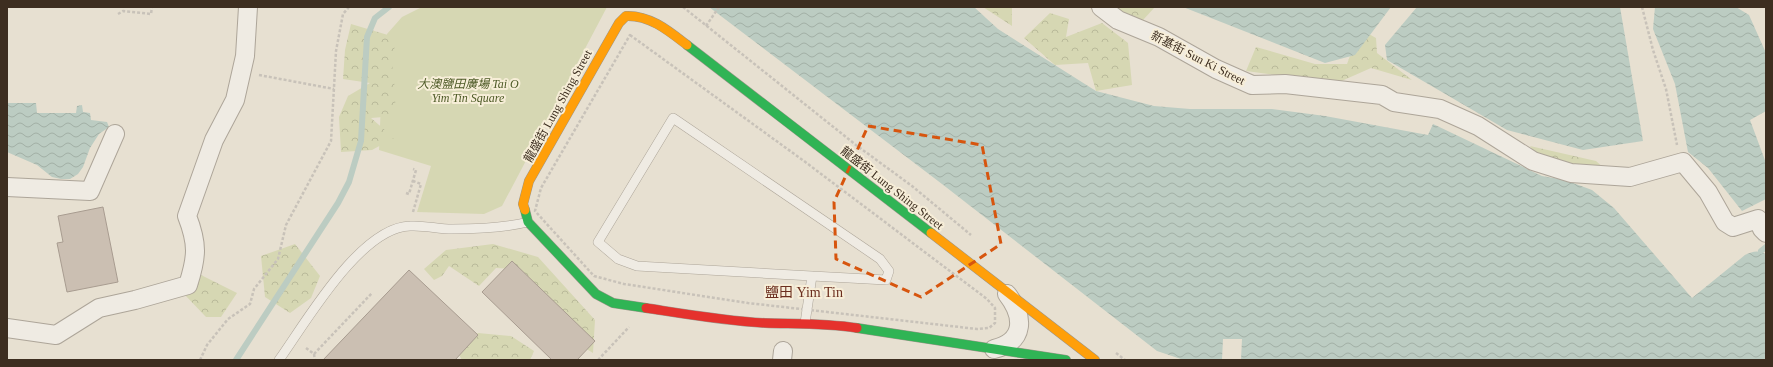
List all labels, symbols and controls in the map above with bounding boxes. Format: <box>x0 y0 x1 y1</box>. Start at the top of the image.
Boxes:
street label: 新基街 Sun Ki Street <box>1149 28 1248 88</box>
street label: 龍盛街 Lung Shing Street <box>521 47 595 165</box>
park label: 大澳鹽田廣場 Tai O Yim Tin Square <box>417 77 519 105</box>
street label: 龍盛街 Lung Shing Street <box>838 144 947 233</box>
district label: 鹽田 Yim Tin <box>765 285 843 300</box>

